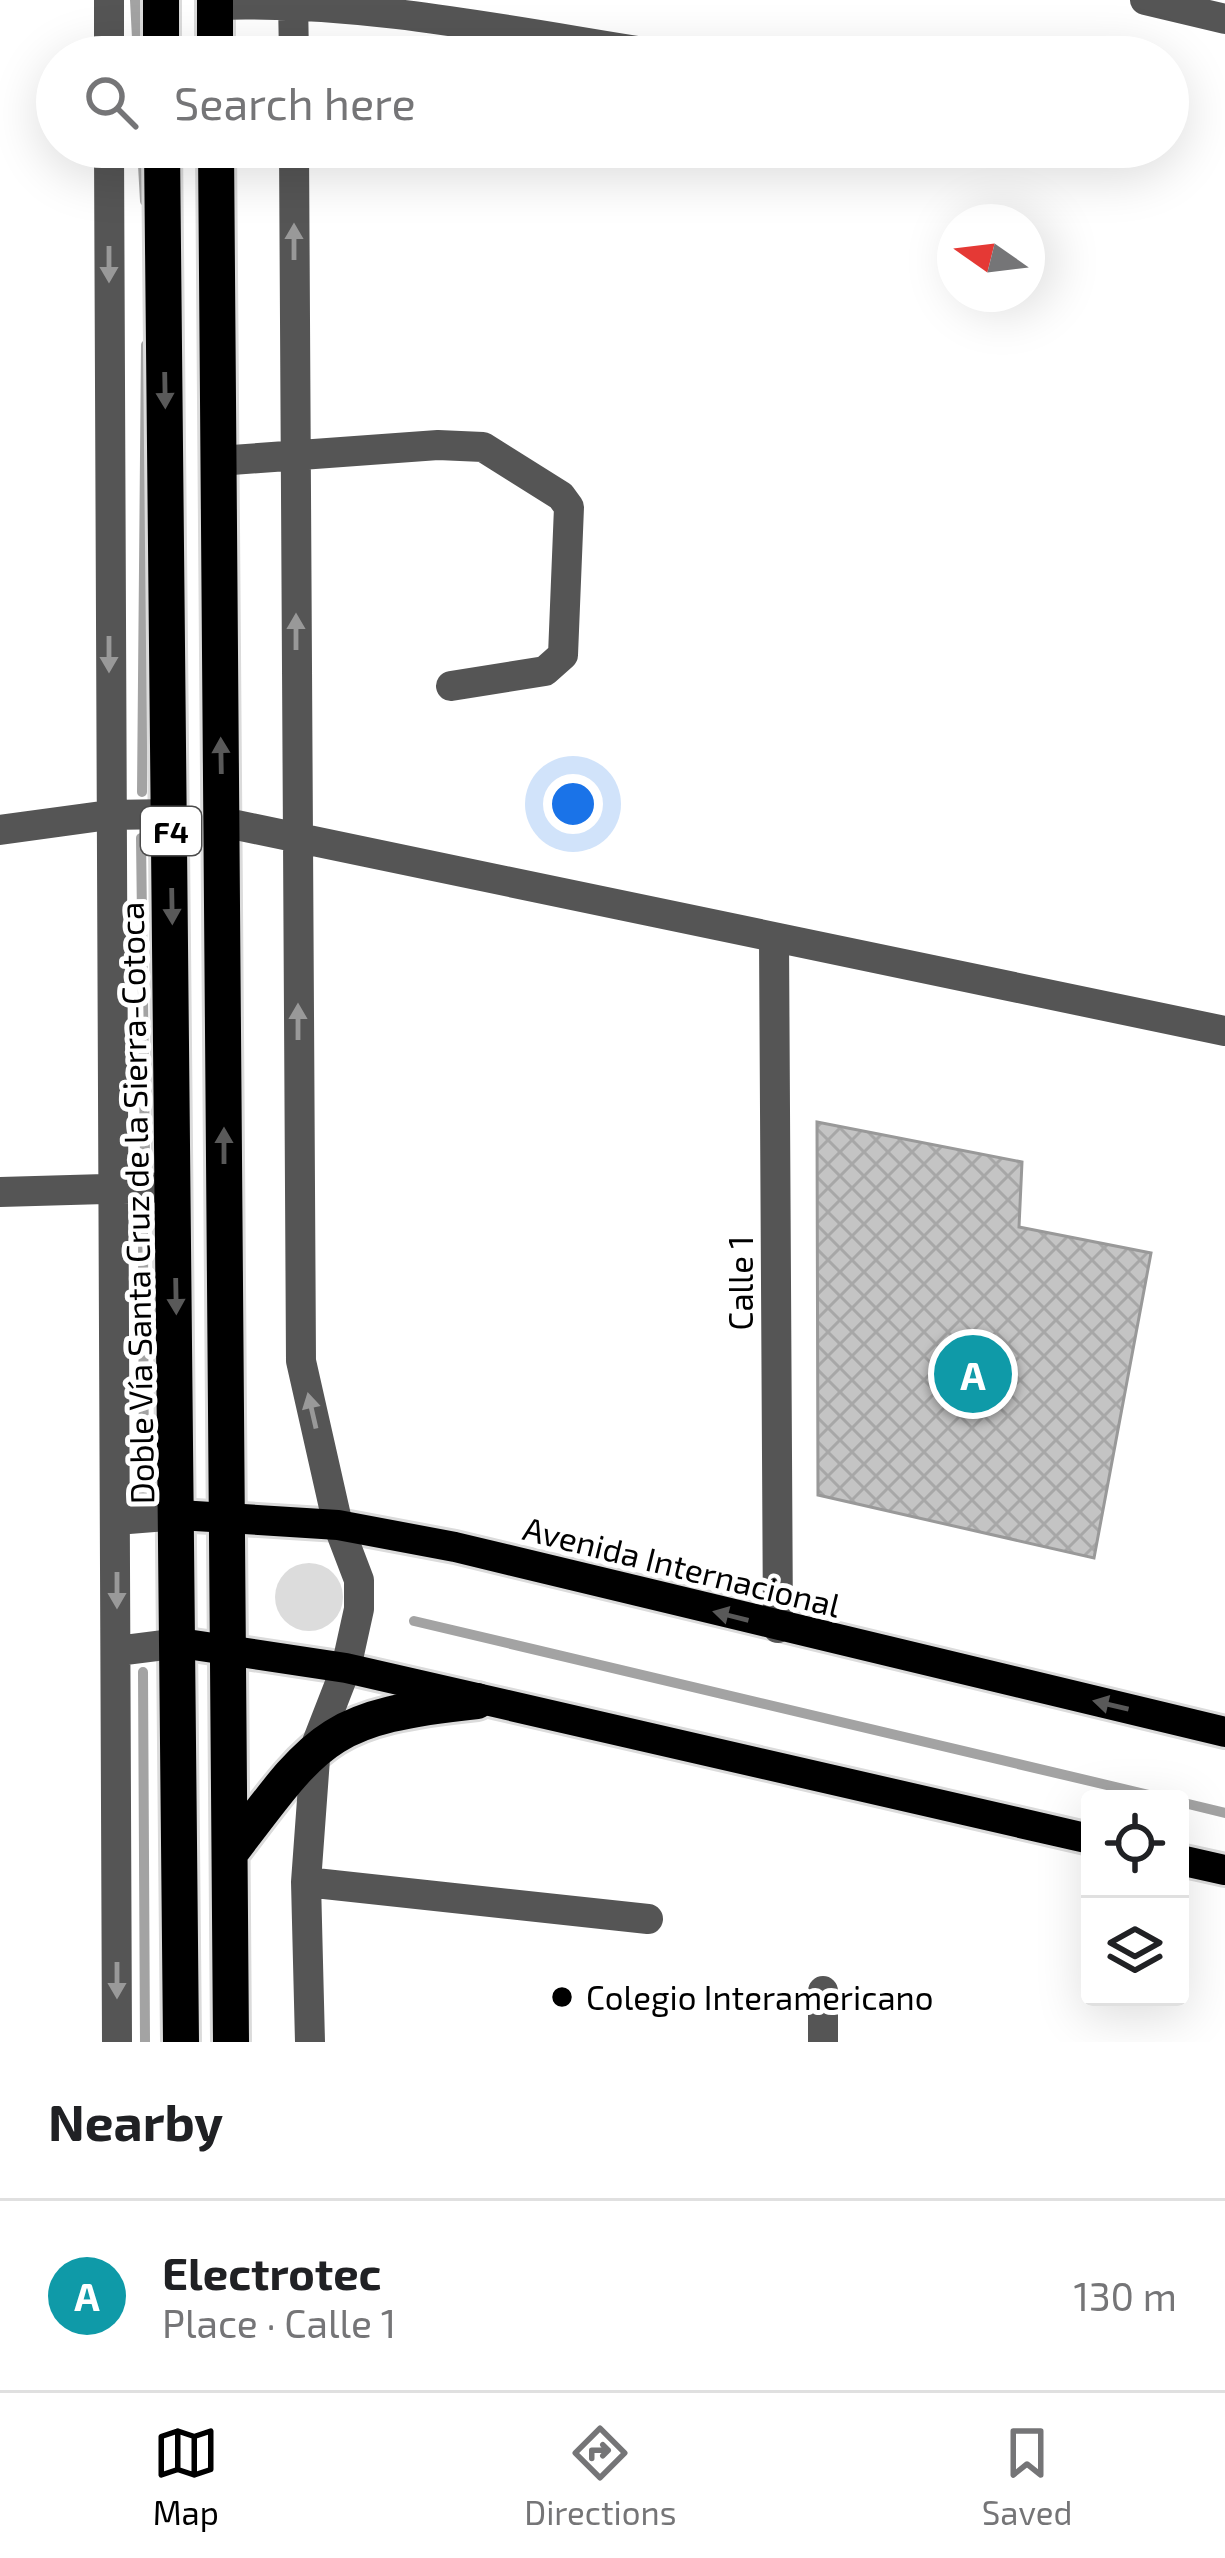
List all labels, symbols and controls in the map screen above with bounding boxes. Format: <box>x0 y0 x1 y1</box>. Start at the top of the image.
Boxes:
search box <box>36 36 1189 168</box>
icon: search <box>78 69 144 135</box>
text: Search here <box>174 75 416 129</box>
north arrow <box>937 204 1045 312</box>
one-way arrow <box>284 222 304 260</box>
one-way arrow <box>99 246 119 284</box>
one-way arrow <box>156 372 175 410</box>
one-way arrow <box>286 612 306 650</box>
one-way arrow <box>99 636 119 674</box>
one-way arrow <box>211 736 231 774</box>
your location <box>543 774 603 834</box>
road number: F4 <box>141 807 201 855</box>
one-way arrow <box>162 888 181 926</box>
street label: Doble Vía Santa Cruz de la Sierra-Cotoca <box>111 901 161 1505</box>
one-way arrow <box>288 1002 308 1040</box>
one-way arrow <box>215 1126 234 1164</box>
street label: Calle 1 <box>720 1236 760 1330</box>
one-way arrow <box>167 1278 186 1316</box>
pin: A <box>934 1329 1012 1419</box>
one-way arrow <box>302 1392 321 1430</box>
street label: Avenida Internacional <box>519 1507 845 1625</box>
one-way arrow <box>107 1572 127 1610</box>
one-way arrow <box>713 1606 750 1625</box>
one-way arrow <box>1092 1695 1129 1714</box>
map controls <box>1081 1790 1189 2006</box>
button: locate <box>1081 1790 1189 1898</box>
button: layers <box>1081 1898 1189 2006</box>
one-way arrow <box>107 1962 127 2000</box>
place label: Colegio Interamericano <box>586 1977 933 2017</box>
marker: Colegio Interamericano <box>549 1984 575 2010</box>
text: Nearby <box>48 2090 223 2151</box>
text: Electrotec <box>162 2245 382 2299</box>
text: A <box>74 2272 100 2319</box>
text: 130 m <box>1073 2272 1177 2319</box>
text: Place · Calle 1 <box>162 2299 396 2346</box>
tab: Map <box>153 2420 219 2532</box>
tab: Directions <box>524 2420 676 2532</box>
tab: Saved <box>982 2420 1072 2532</box>

